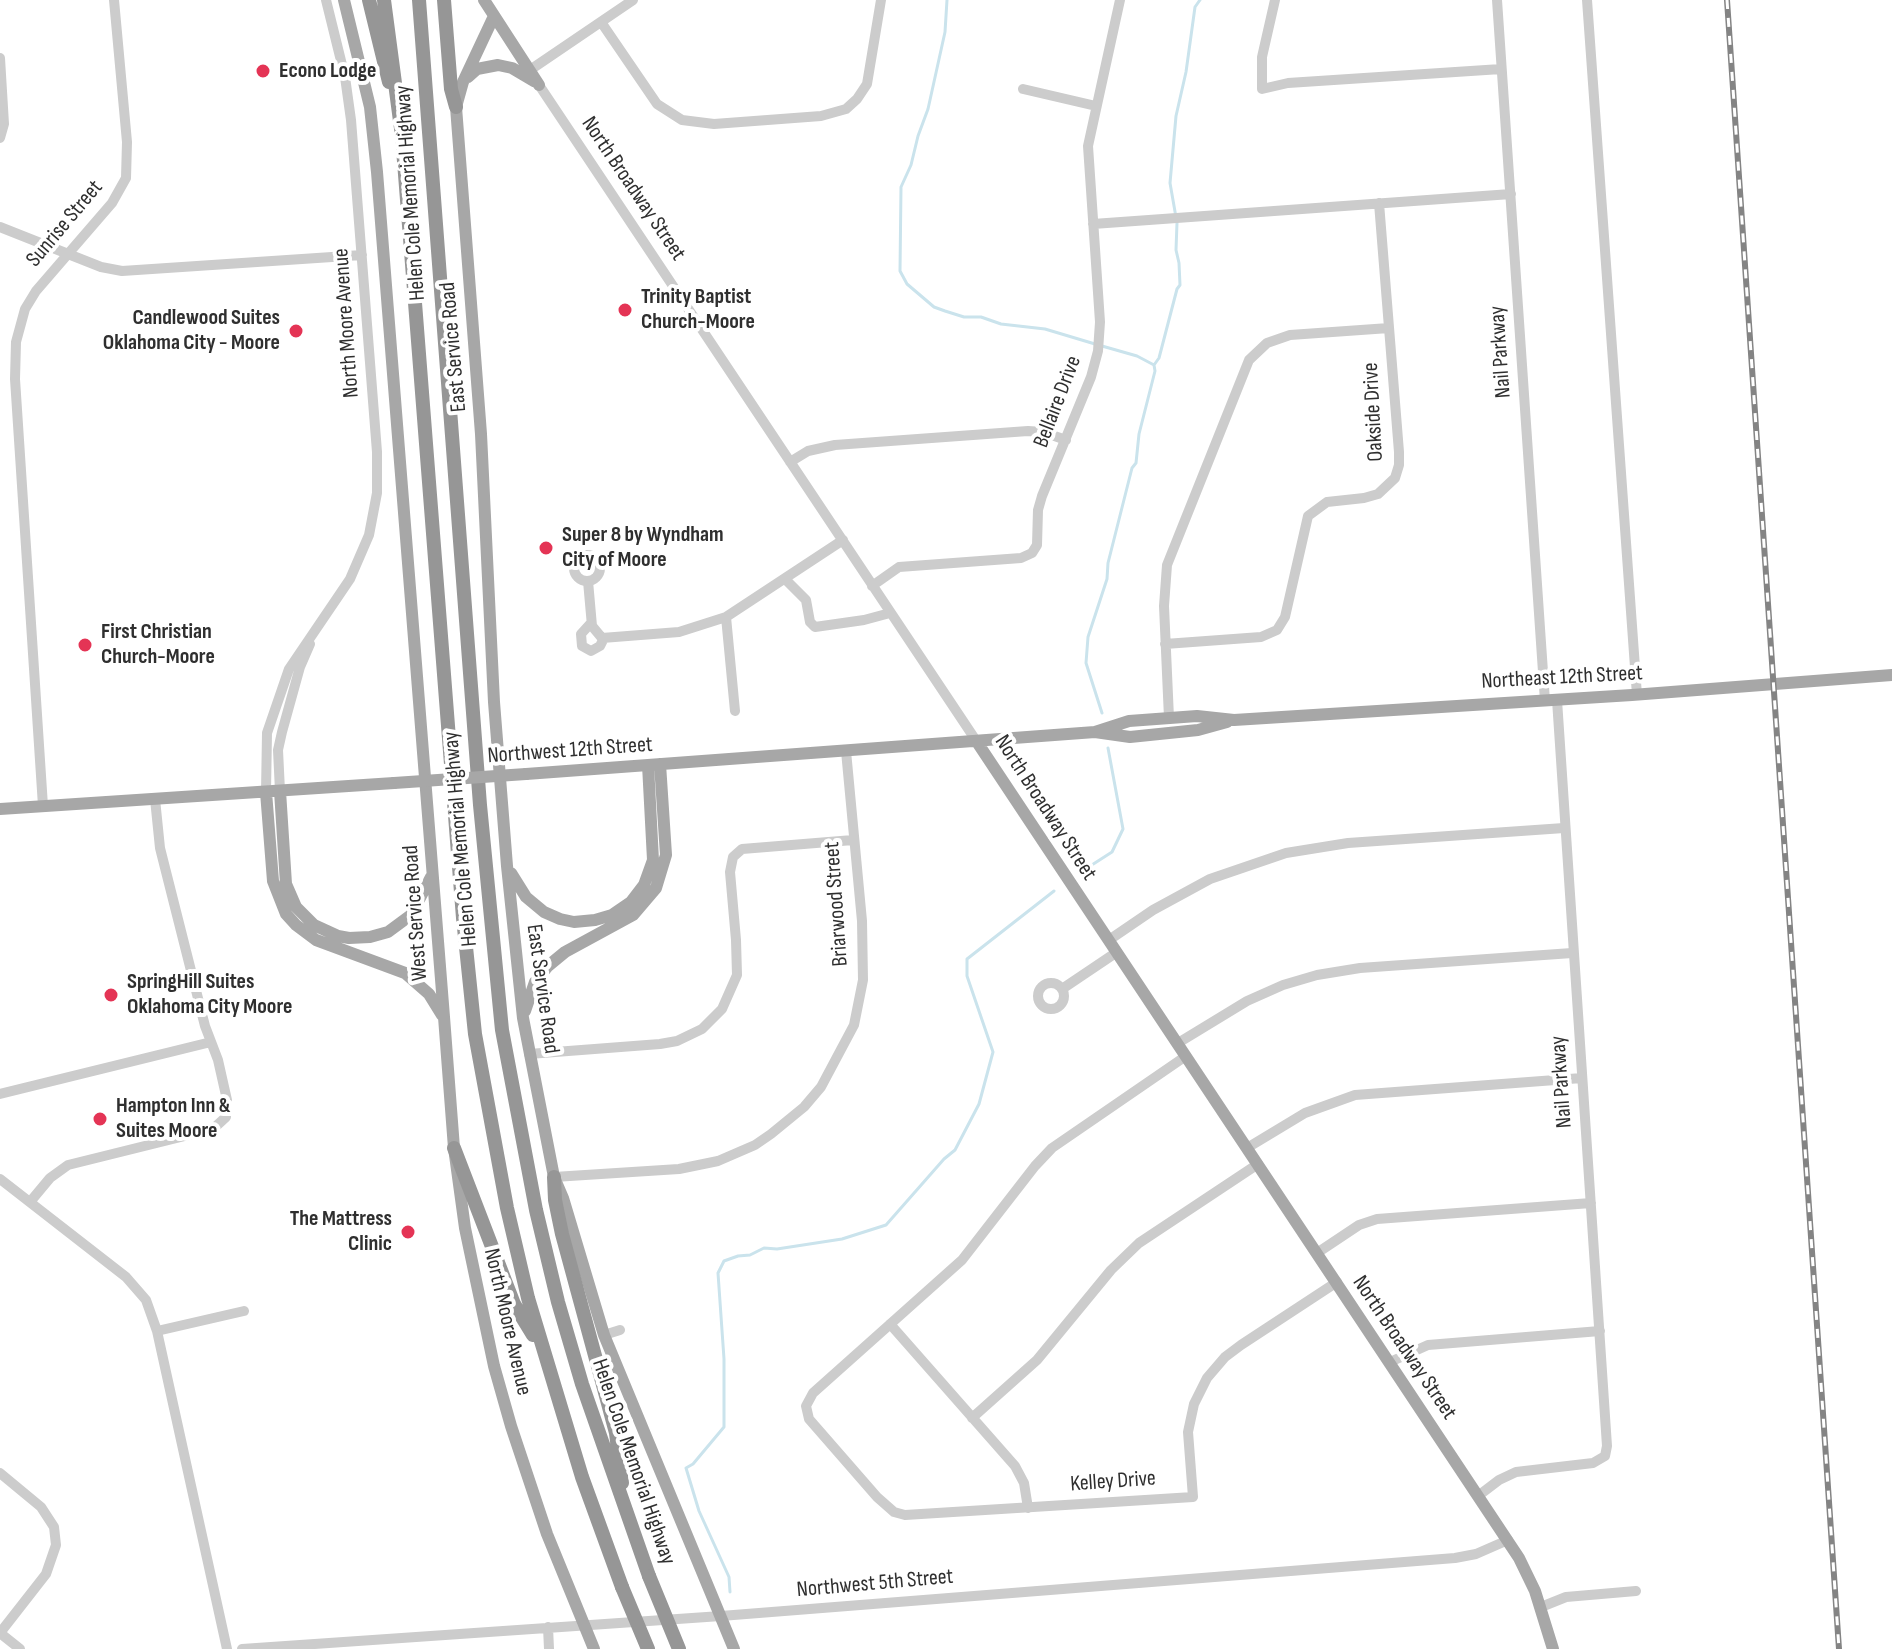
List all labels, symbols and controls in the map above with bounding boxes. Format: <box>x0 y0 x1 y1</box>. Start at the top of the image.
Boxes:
place label: Econo Lodge <box>279 58 376 84</box>
marker: Econo Lodge <box>254 62 272 80</box>
street label: Helen Cole Memorial Highway <box>390 84 432 302</box>
street label: North Broadway Street <box>575 112 691 266</box>
street label: Sunrise Street <box>21 175 109 273</box>
street label: North Moore Avenue <box>329 247 365 399</box>
street label: East Service Road <box>435 281 473 413</box>
place label: Trinity Baptist Church-Moore <box>641 284 755 336</box>
marker: Trinity Baptist Church-Moore <box>616 301 634 319</box>
place label: Candlewood Suites Oklahoma City - Moore <box>103 305 280 356</box>
street label: Nail Parkway <box>1485 305 1517 399</box>
marker: Candlewood Suites Oklahoma City - Moore <box>287 322 305 340</box>
street label: Bellaire Drive <box>1028 352 1088 452</box>
street label: Oakside Drive <box>1358 362 1390 462</box>
place label: Super 8 by Wyndham City of Moore <box>562 522 724 574</box>
marker: Super 8 by Wyndham City of Moore <box>537 539 555 557</box>
place label: First Christian Church-Moore <box>101 619 215 670</box>
marker: First Christian Church-Moore <box>76 636 94 654</box>
street label: Northeast 12th Street <box>1481 661 1643 695</box>
street label: Helen Cole Memorial Highway <box>438 730 484 948</box>
street label: North Broadway Street <box>988 730 1102 886</box>
street label: Northwest 12th Street <box>487 732 653 770</box>
street label: Briarwood Street <box>819 841 855 967</box>
street label: West Service Road <box>398 844 434 982</box>
street label: East Service Road <box>520 923 564 1055</box>
place label: SpringHill Suites Oklahoma City Moore <box>127 969 292 1020</box>
marker: SpringHill Suites Oklahoma City Moore <box>102 986 120 1004</box>
street label: Nail Parkway <box>1546 1035 1578 1129</box>
place label: Hampton Inn & Suites Moore <box>116 1093 230 1144</box>
marker: Hampton Inn & Suites Moore <box>91 1110 109 1128</box>
place label: The Mattress Clinic <box>290 1206 392 1258</box>
marker: The Mattress Clinic <box>399 1223 417 1241</box>
street label: North Moore Avenue <box>477 1246 537 1398</box>
street label: North Broadway Street <box>1346 1271 1462 1425</box>
street label: Helen Cole Memorial Highway <box>585 1356 681 1568</box>
street label: Kelley Drive <box>1069 1466 1157 1498</box>
street label: Northwest 5th Street <box>796 1564 954 1604</box>

